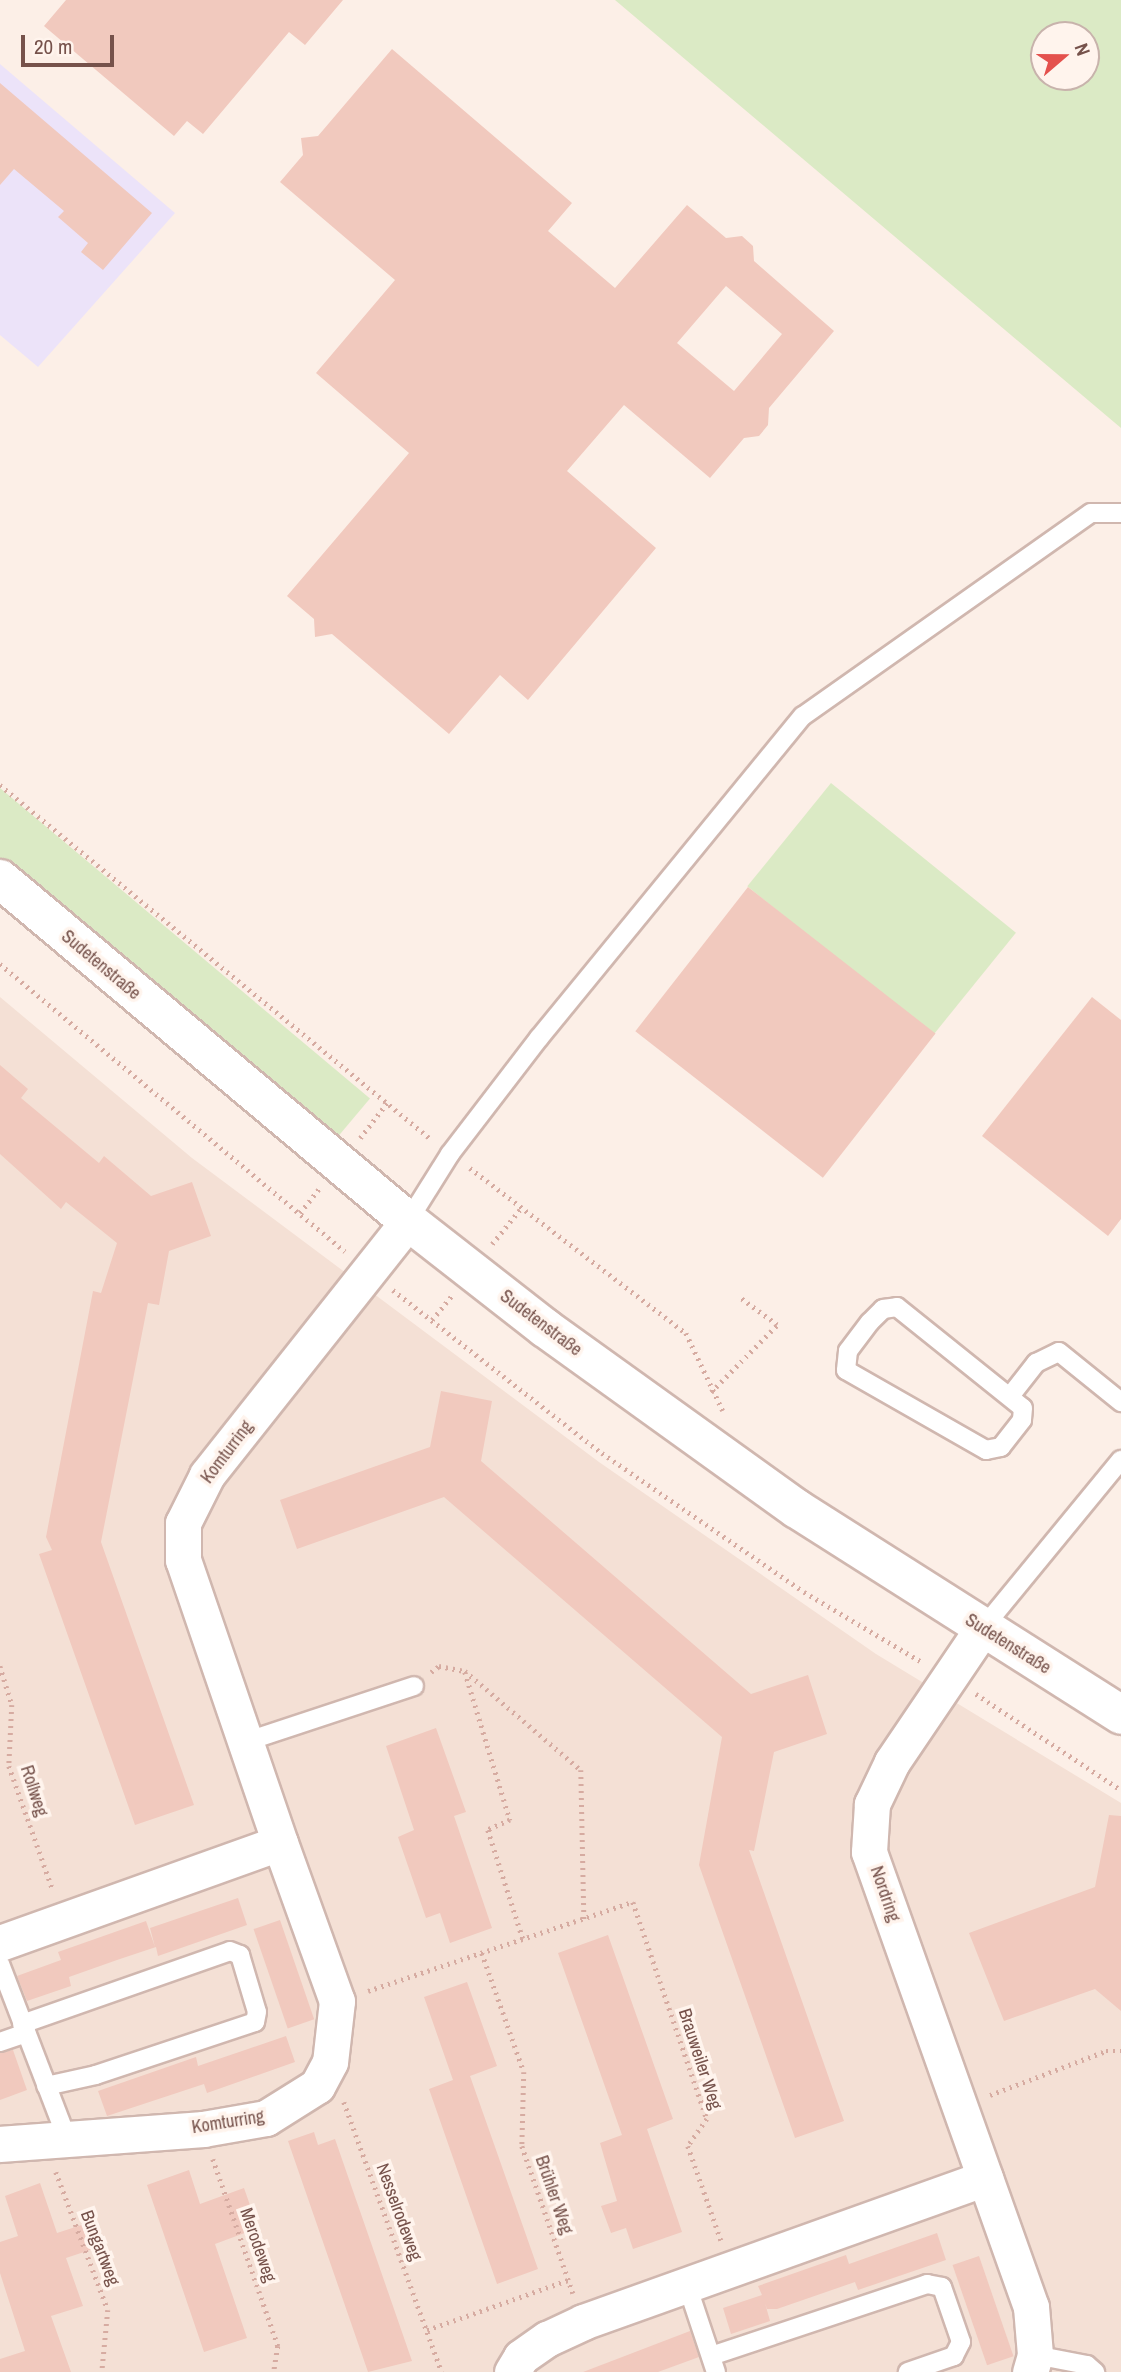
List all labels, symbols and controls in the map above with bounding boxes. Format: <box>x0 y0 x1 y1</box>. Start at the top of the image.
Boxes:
scale bar <box>24 21 117 65</box>
north arrow <box>1030 21 1100 91</box>
text: 20 m <box>34 32 72 61</box>
text: N <box>1069 40 1097 59</box>
street label: Sudetenstraße <box>57 926 145 1004</box>
street label: Sudetenstraße <box>496 1285 586 1361</box>
street label: Komturring <box>196 1416 258 1488</box>
street label: Sudetenstraße <box>961 1609 1055 1679</box>
street label: Rollweg <box>16 1763 52 1819</box>
street label: Nordring <box>865 1863 905 1925</box>
street label: Brauweiler Weg <box>674 2006 726 2112</box>
street label: Komturring <box>190 2106 266 2138</box>
street label: Brühler Weg <box>530 2153 578 2237</box>
street label: Nesselrodeweg <box>371 2161 427 2263</box>
street label: Merodeweg <box>235 2205 281 2285</box>
street label: Bungartweg <box>76 2207 124 2289</box>

